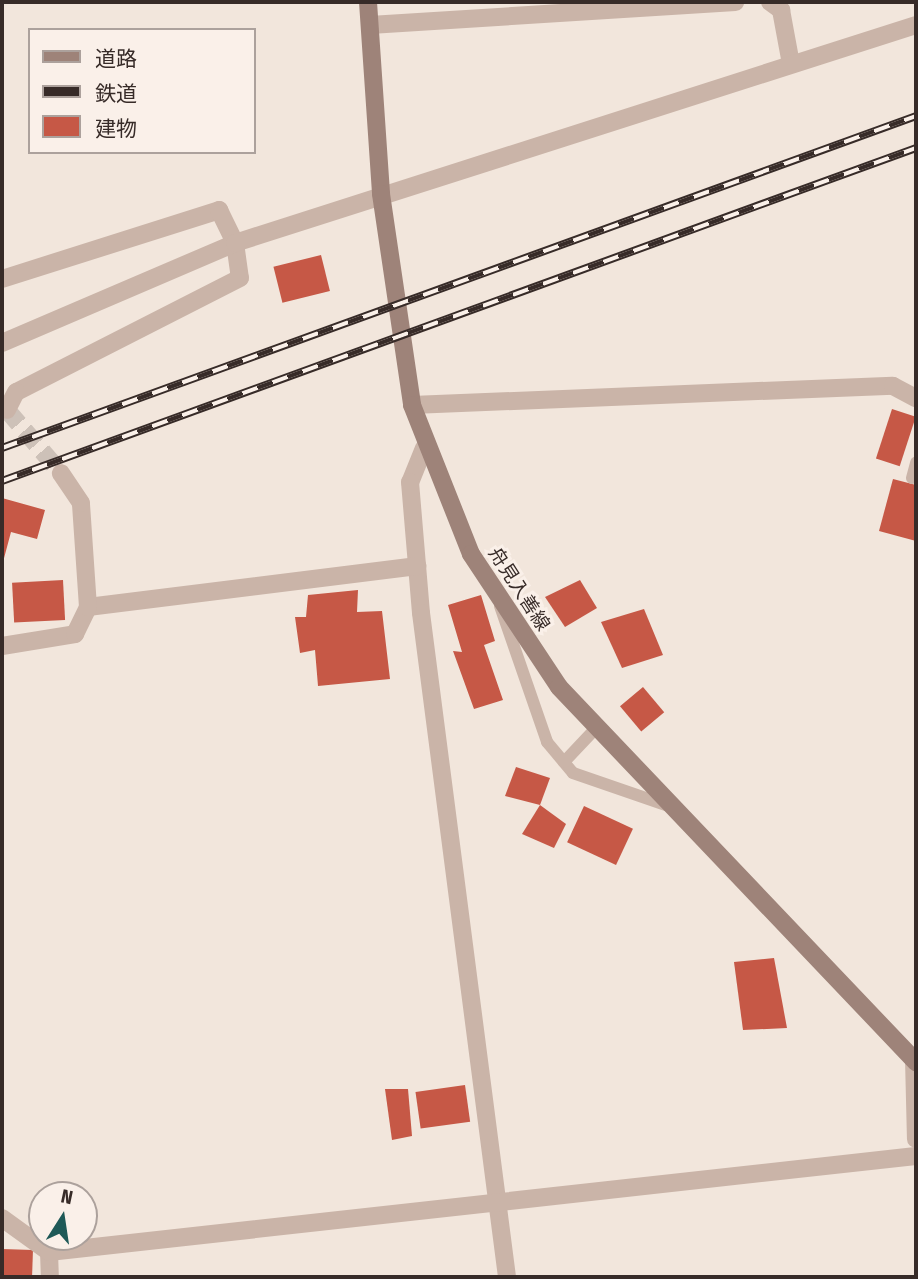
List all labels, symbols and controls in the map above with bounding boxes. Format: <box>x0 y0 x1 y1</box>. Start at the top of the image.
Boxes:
legend <box>28 28 256 154</box>
text: 道路 <box>95 46 137 72</box>
text: 鉄道 <box>95 81 137 107</box>
text: 建物 <box>95 116 137 142</box>
street label: 舟見入善線 <box>484 543 554 635</box>
north arrow <box>28 1181 98 1251</box>
text: N <box>59 1184 75 1209</box>

